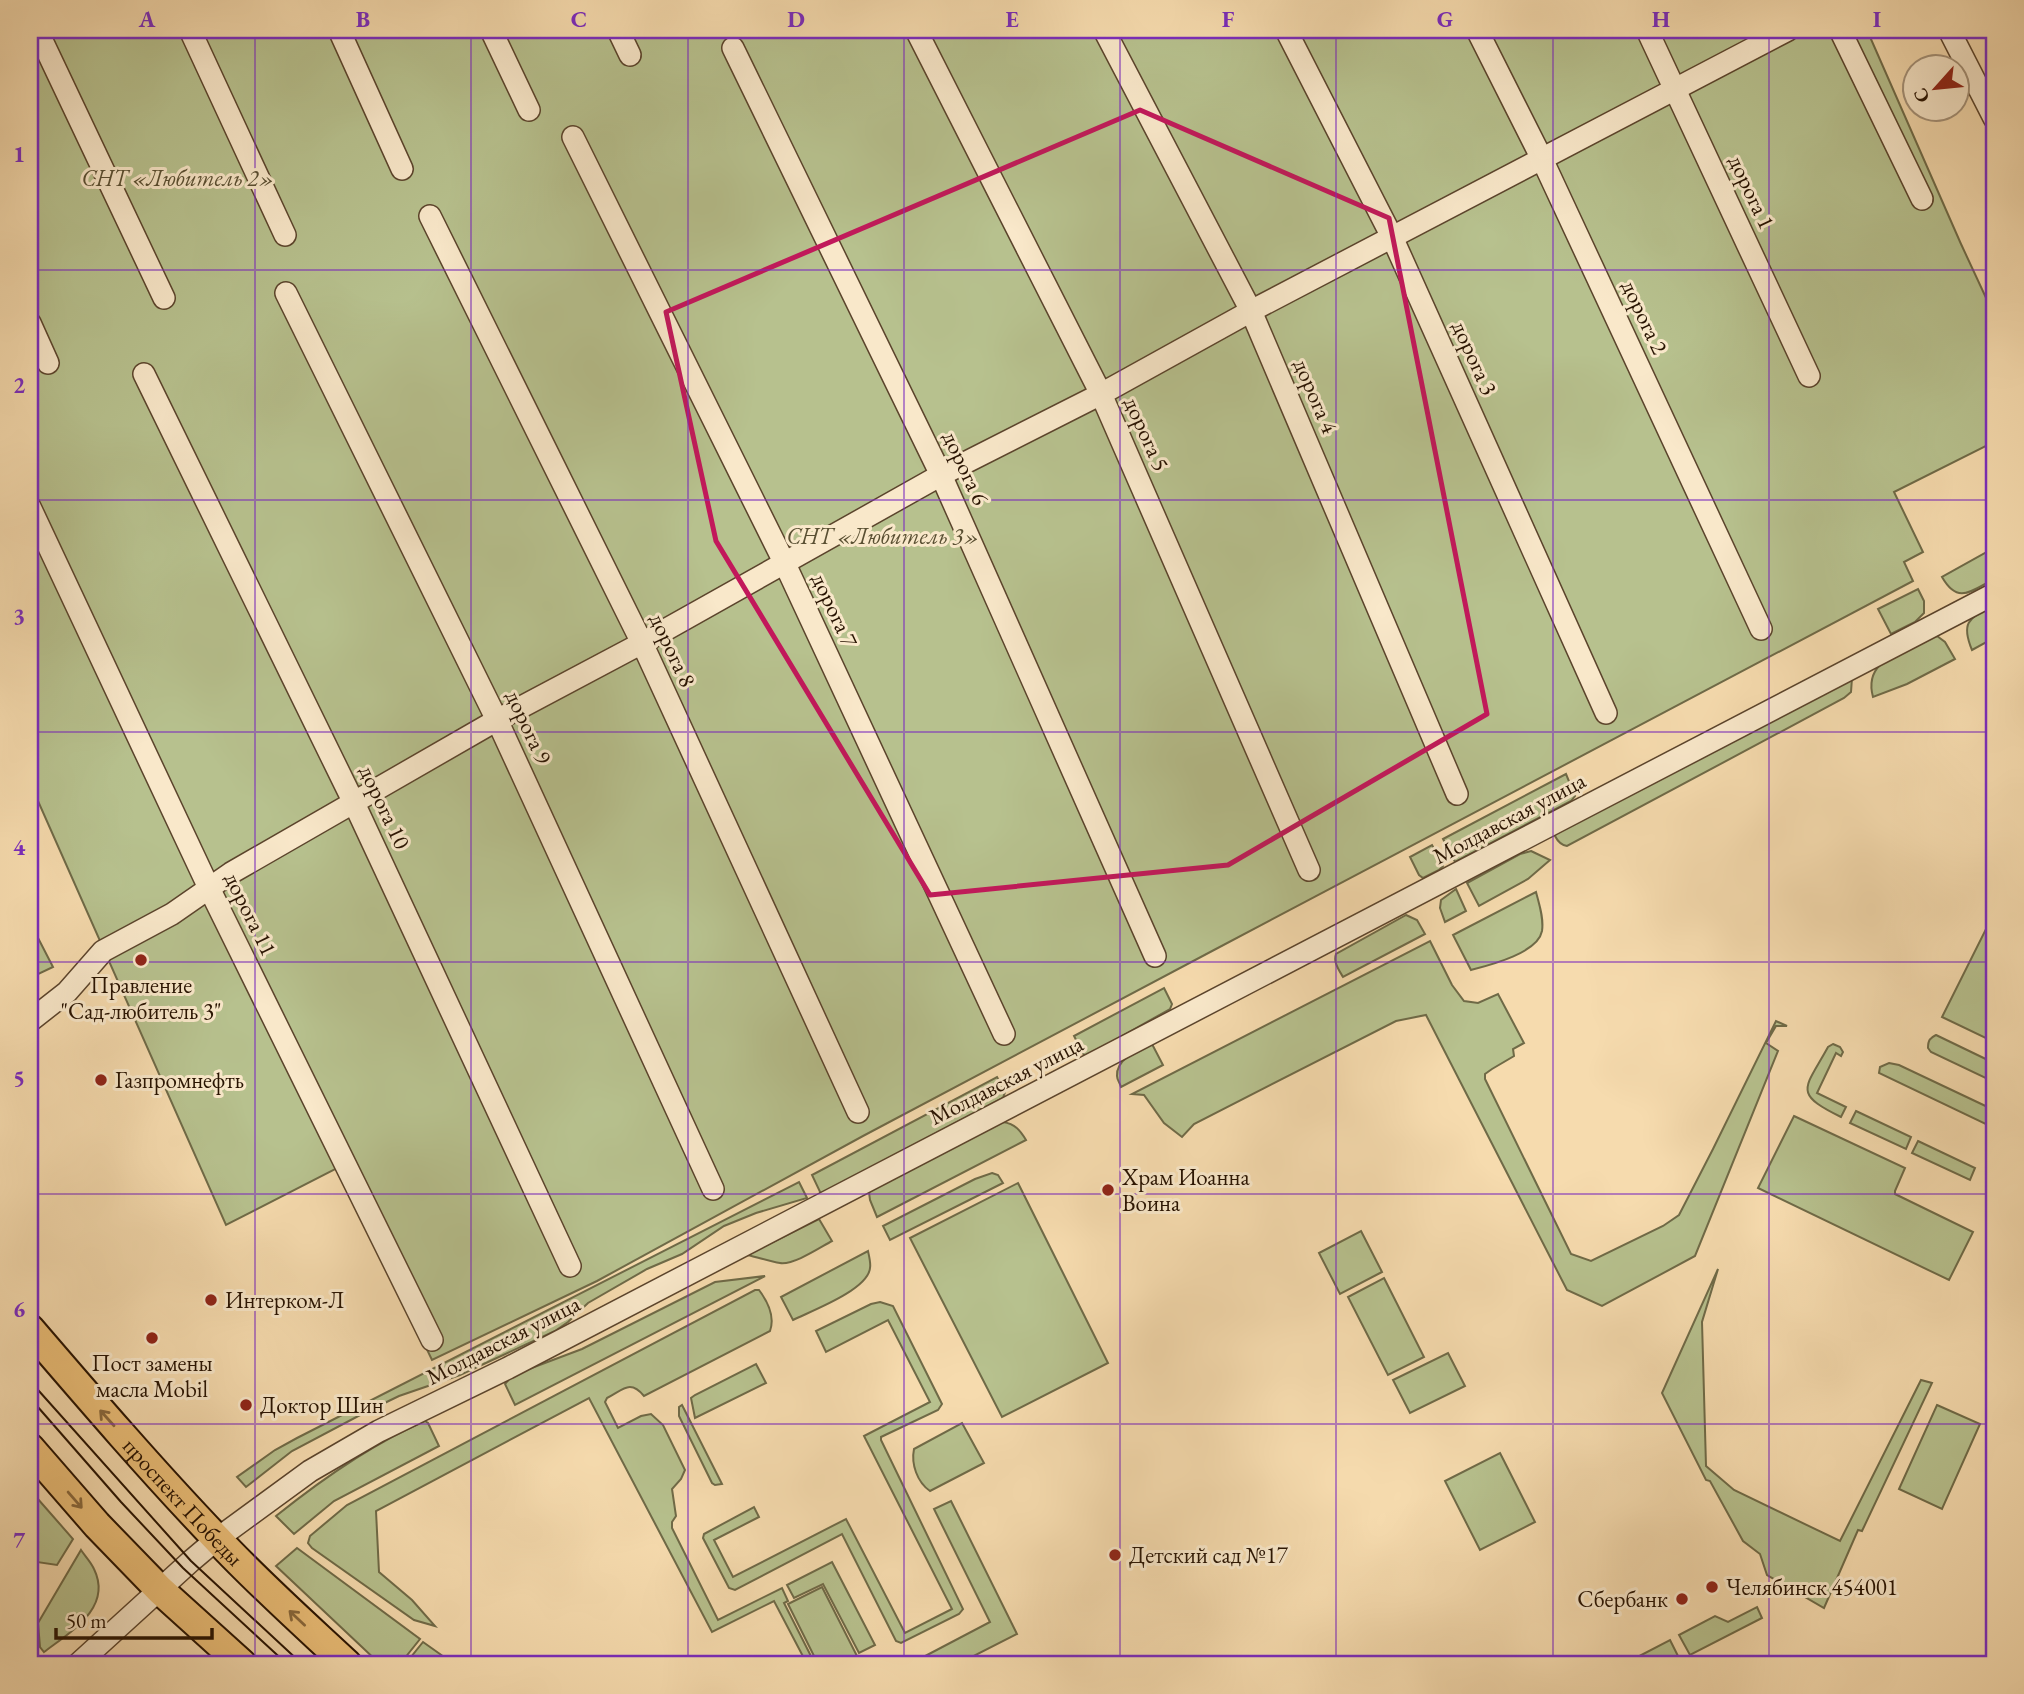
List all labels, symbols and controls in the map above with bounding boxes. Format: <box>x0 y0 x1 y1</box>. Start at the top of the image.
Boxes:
text: A <box>138 4 156 34</box>
text: B <box>356 4 370 34</box>
text: C <box>571 4 587 34</box>
text: D <box>787 4 805 34</box>
text: E <box>1005 4 1019 34</box>
text: F <box>1222 4 1235 34</box>
text: G <box>1437 4 1453 34</box>
text: H <box>1652 4 1670 34</box>
text: I <box>1873 4 1881 34</box>
north arrow <box>1902 52 1972 122</box>
text: С <box>1907 84 1935 107</box>
text: 1 <box>13 139 25 169</box>
street label: дорога 1 <box>1722 150 1782 234</box>
park label: СНТ «Любитель 2» <box>82 163 274 193</box>
street label: дорога 2 <box>1615 275 1675 359</box>
street label: дорога 3 <box>1445 316 1505 400</box>
street label: дорога 4 <box>1287 354 1345 439</box>
text: 2 <box>13 370 25 400</box>
street label: дорога 5 <box>1117 392 1177 476</box>
street label: дорога 6 <box>936 426 996 510</box>
park label: СНТ «Любитель 3» <box>787 521 979 551</box>
street label: дорога 7 <box>805 568 866 653</box>
text: 3 <box>13 601 25 631</box>
street label: дорога 8 <box>643 608 703 692</box>
street label: дорога 9 <box>499 685 559 769</box>
street label: дорога 10 <box>353 760 417 854</box>
street label: Молдавская улица <box>1427 765 1591 871</box>
text: 4 <box>13 832 26 862</box>
street label: дорога 11 <box>218 867 284 961</box>
marker: Правление "Сад-любитель 3" <box>133 952 149 968</box>
place label: Правление "Сад-любитель 3" <box>60 970 222 1026</box>
street label: Молдавская улица <box>924 1028 1089 1132</box>
text: 5 <box>13 1063 25 1093</box>
place label: Газпромнефть <box>115 1065 244 1095</box>
marker: Газпромнефть <box>93 1072 109 1088</box>
place label: Храм Иоанна Воина <box>1121 1162 1250 1218</box>
marker: Храм Иоанна Воина <box>1100 1182 1116 1198</box>
place label: Интерком-Л <box>225 1285 345 1315</box>
street label: Молдавская улица <box>421 1288 586 1392</box>
marker: Интерком-Л <box>203 1292 219 1308</box>
text: 6 <box>13 1294 25 1324</box>
marker: Пост замены масла Mobil <box>144 1330 160 1346</box>
place label: Пост замены масла Mobil <box>91 1348 213 1404</box>
place label: Доктор Шин <box>260 1390 384 1420</box>
marker: Доктор Шин <box>238 1397 254 1413</box>
one-way arrow <box>99 1409 115 1427</box>
street label: проспект Победы <box>116 1431 250 1573</box>
one-way arrow <box>67 1490 83 1508</box>
text: 7 <box>13 1525 26 1555</box>
place label: Детский сад №17 <box>1129 1540 1289 1570</box>
marker: Детский сад №17 <box>1107 1547 1123 1563</box>
place label: Челябинск 454001 <box>1726 1572 1898 1602</box>
marker: Челябинск 454001 <box>1704 1579 1720 1595</box>
place label: Сбербанк <box>1577 1584 1668 1614</box>
marker: Сбербанк <box>1674 1591 1690 1607</box>
scale bar <box>56 1596 212 1640</box>
text: 50 m <box>66 1607 107 1634</box>
one-way arrow <box>289 1609 306 1626</box>

